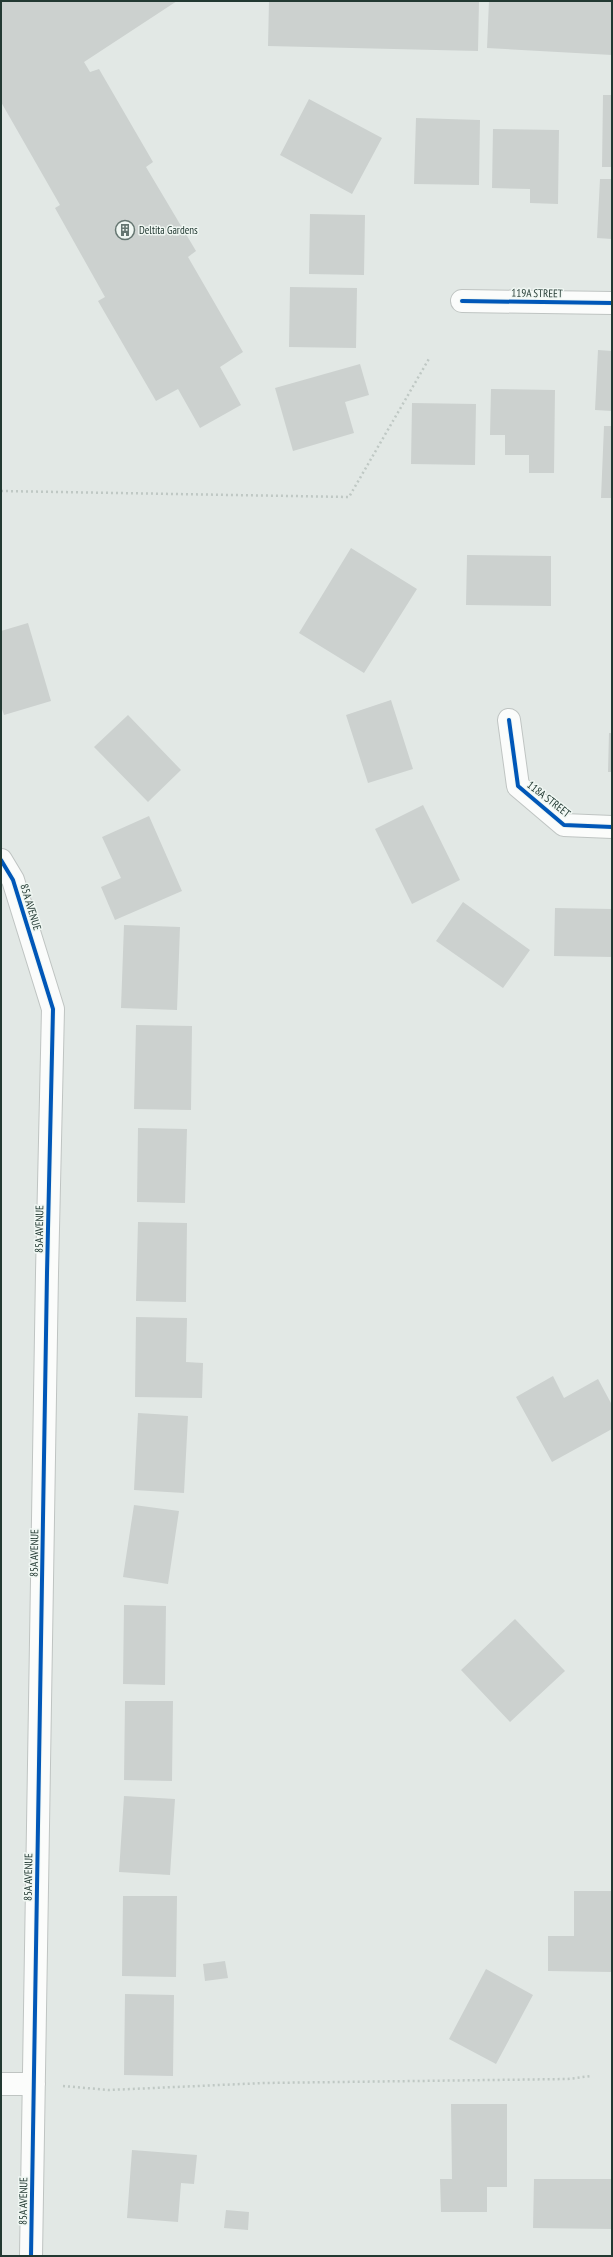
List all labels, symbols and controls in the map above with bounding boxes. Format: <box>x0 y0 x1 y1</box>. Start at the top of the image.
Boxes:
building icon: Deltita Gardens <box>114 219 136 241</box>
place label: Deltita Gardens <box>139 223 198 237</box>
street label: 119A STREET <box>511 286 563 300</box>
street label: 118A STREET <box>524 778 574 820</box>
street label: 85A AVENUE <box>17 882 45 932</box>
street label: 85A AVENUE <box>32 1205 46 1253</box>
street label: 85A AVENUE <box>27 1529 41 1577</box>
street label: 85A AVENUE <box>21 1853 35 1901</box>
street label: 85A AVENUE <box>16 2177 30 2225</box>

